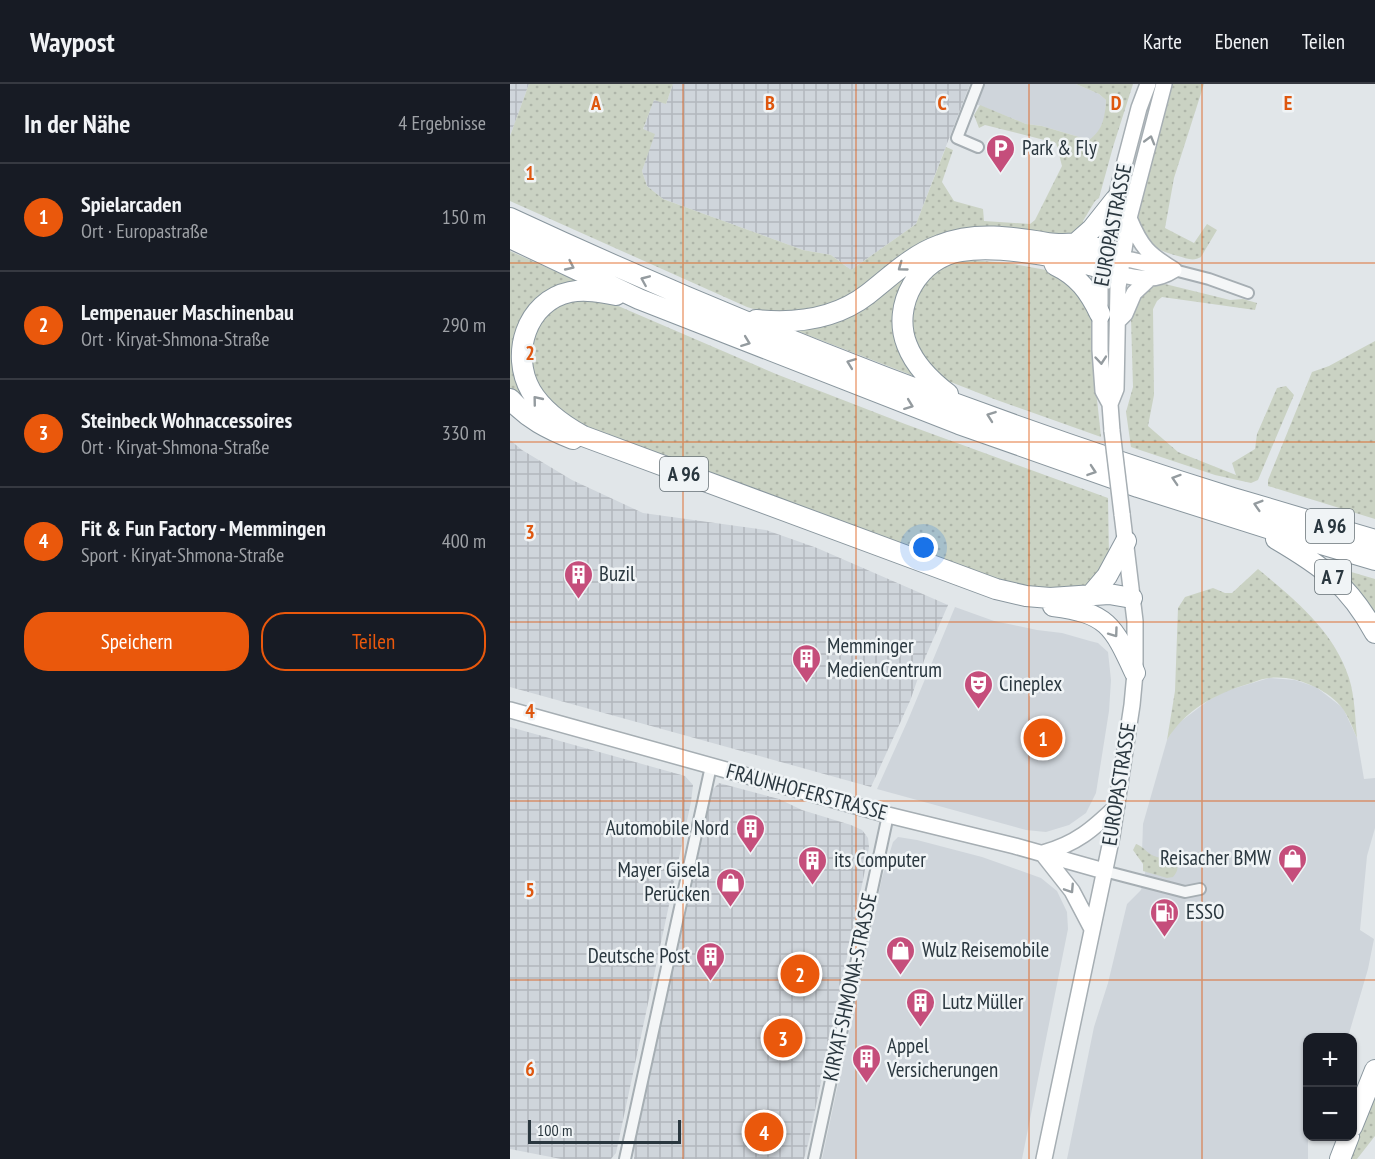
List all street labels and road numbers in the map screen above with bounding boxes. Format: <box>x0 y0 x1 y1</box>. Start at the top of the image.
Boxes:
street label: EUROPASTRASSE <box>1087 161 1138 288</box>
road number: A 96 <box>660 457 708 491</box>
road number: A 96 <box>1306 509 1354 543</box>
road number: A 7 <box>1315 560 1351 594</box>
street label: EUROPASTRASSE <box>1095 720 1142 847</box>
street label: FRAUNHOFERSTRASSE <box>724 757 891 826</box>
street label: KIRYAT-SHMONA-STRASSE <box>816 890 883 1083</box>

